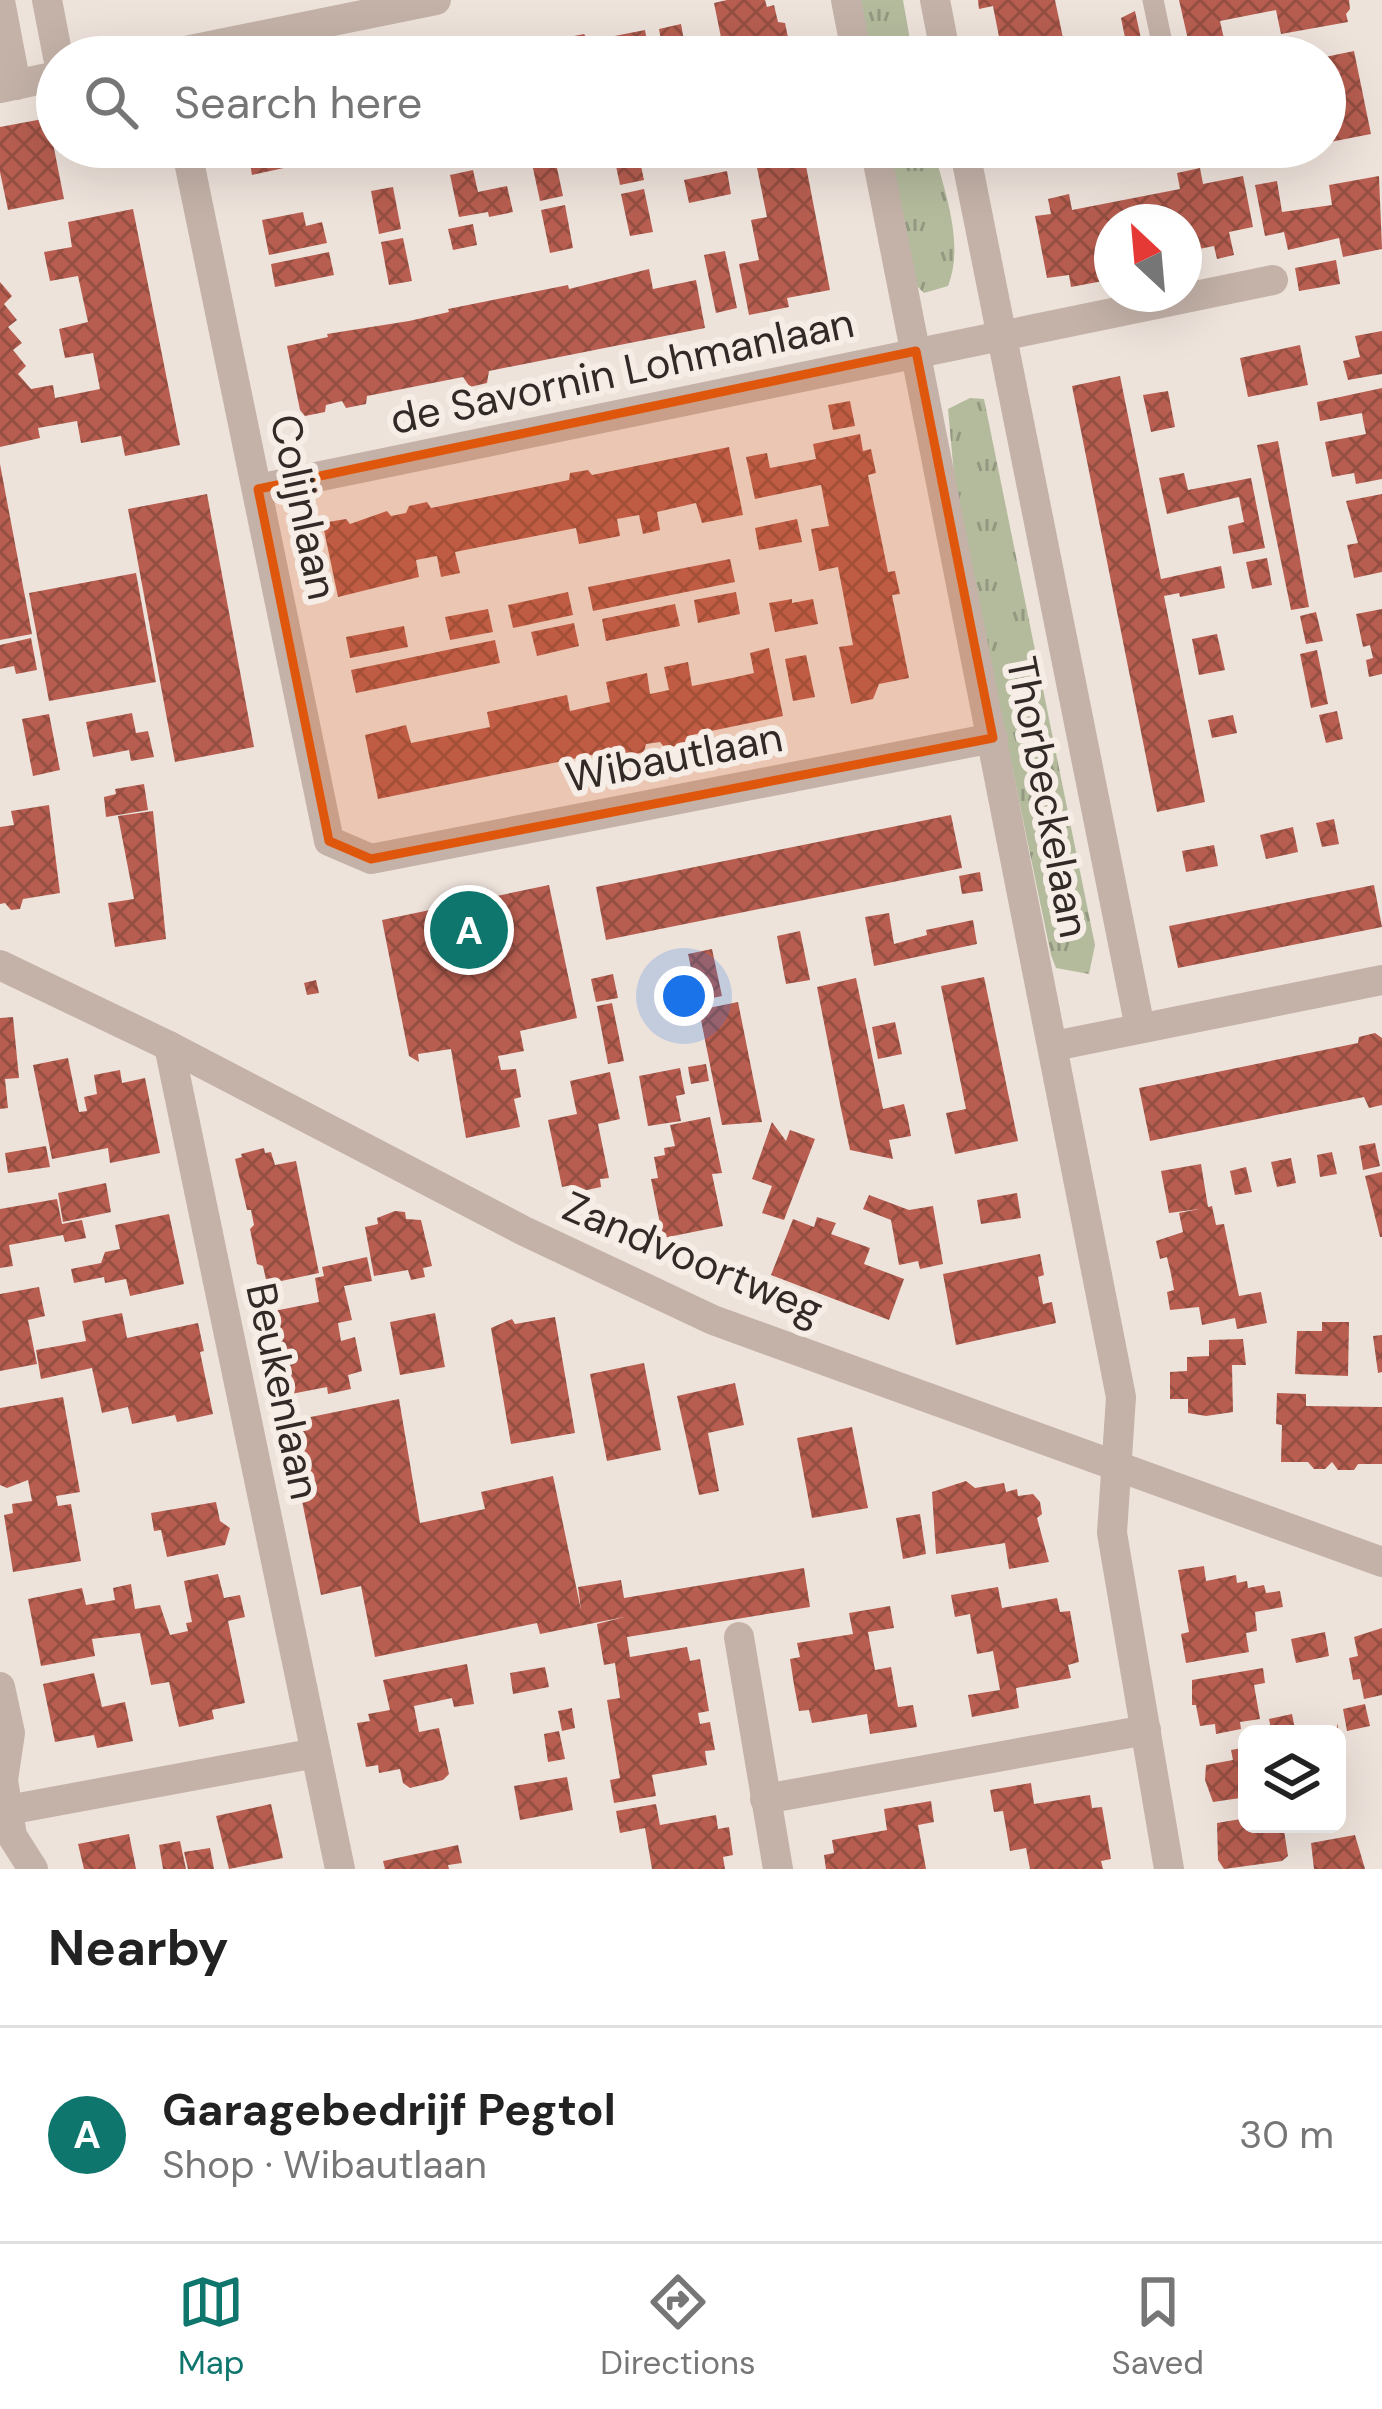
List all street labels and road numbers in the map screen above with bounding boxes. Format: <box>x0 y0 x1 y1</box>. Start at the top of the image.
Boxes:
street label: de Savornin Lohmanlaan <box>385 295 859 447</box>
street label: Colijnlaan <box>258 409 350 605</box>
street label: Thorbeckelaan <box>994 652 1102 942</box>
street label: Wibautlaan <box>561 709 787 805</box>
street label: Zandvoortweg <box>555 1179 831 1337</box>
street label: Beukenlaan <box>233 1278 333 1504</box>

